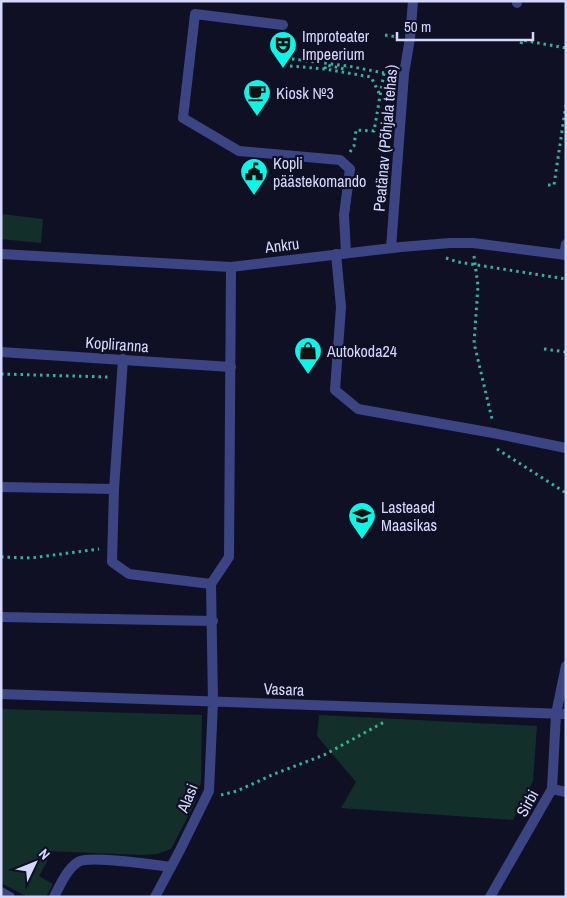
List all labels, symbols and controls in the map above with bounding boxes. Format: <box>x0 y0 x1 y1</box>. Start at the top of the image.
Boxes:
scale bar <box>397 10 533 42</box>
text: 50 m <box>404 16 431 37</box>
place label: Improteater Impeerium <box>302 25 370 65</box>
theatre icon: Improteater Impeerium <box>268 30 298 69</box>
street label: Peatänav (Põhjala tehas) <box>368 64 402 212</box>
cafe icon: Kiosk №3 <box>242 78 272 117</box>
place label: Kiosk №3 <box>276 82 334 104</box>
place label: Kopli päästekomando <box>273 152 366 192</box>
public building icon: Kopli päästekomando <box>239 157 269 196</box>
street label: Ankru <box>263 232 300 258</box>
street label: Kopliranna <box>85 331 150 357</box>
shop icon: Autokoda24 <box>293 336 323 375</box>
place label: Autokoda24 <box>326 340 397 362</box>
place label: Lasteaed Maasikas <box>381 496 437 536</box>
school or university icon: Lasteaed Maasikas <box>347 501 377 540</box>
street label: Vasara <box>263 677 305 701</box>
street label: Alasi <box>171 780 203 817</box>
street label: Sirbi <box>511 786 543 820</box>
north arrow <box>10 838 60 888</box>
text: N <box>35 845 54 863</box>

